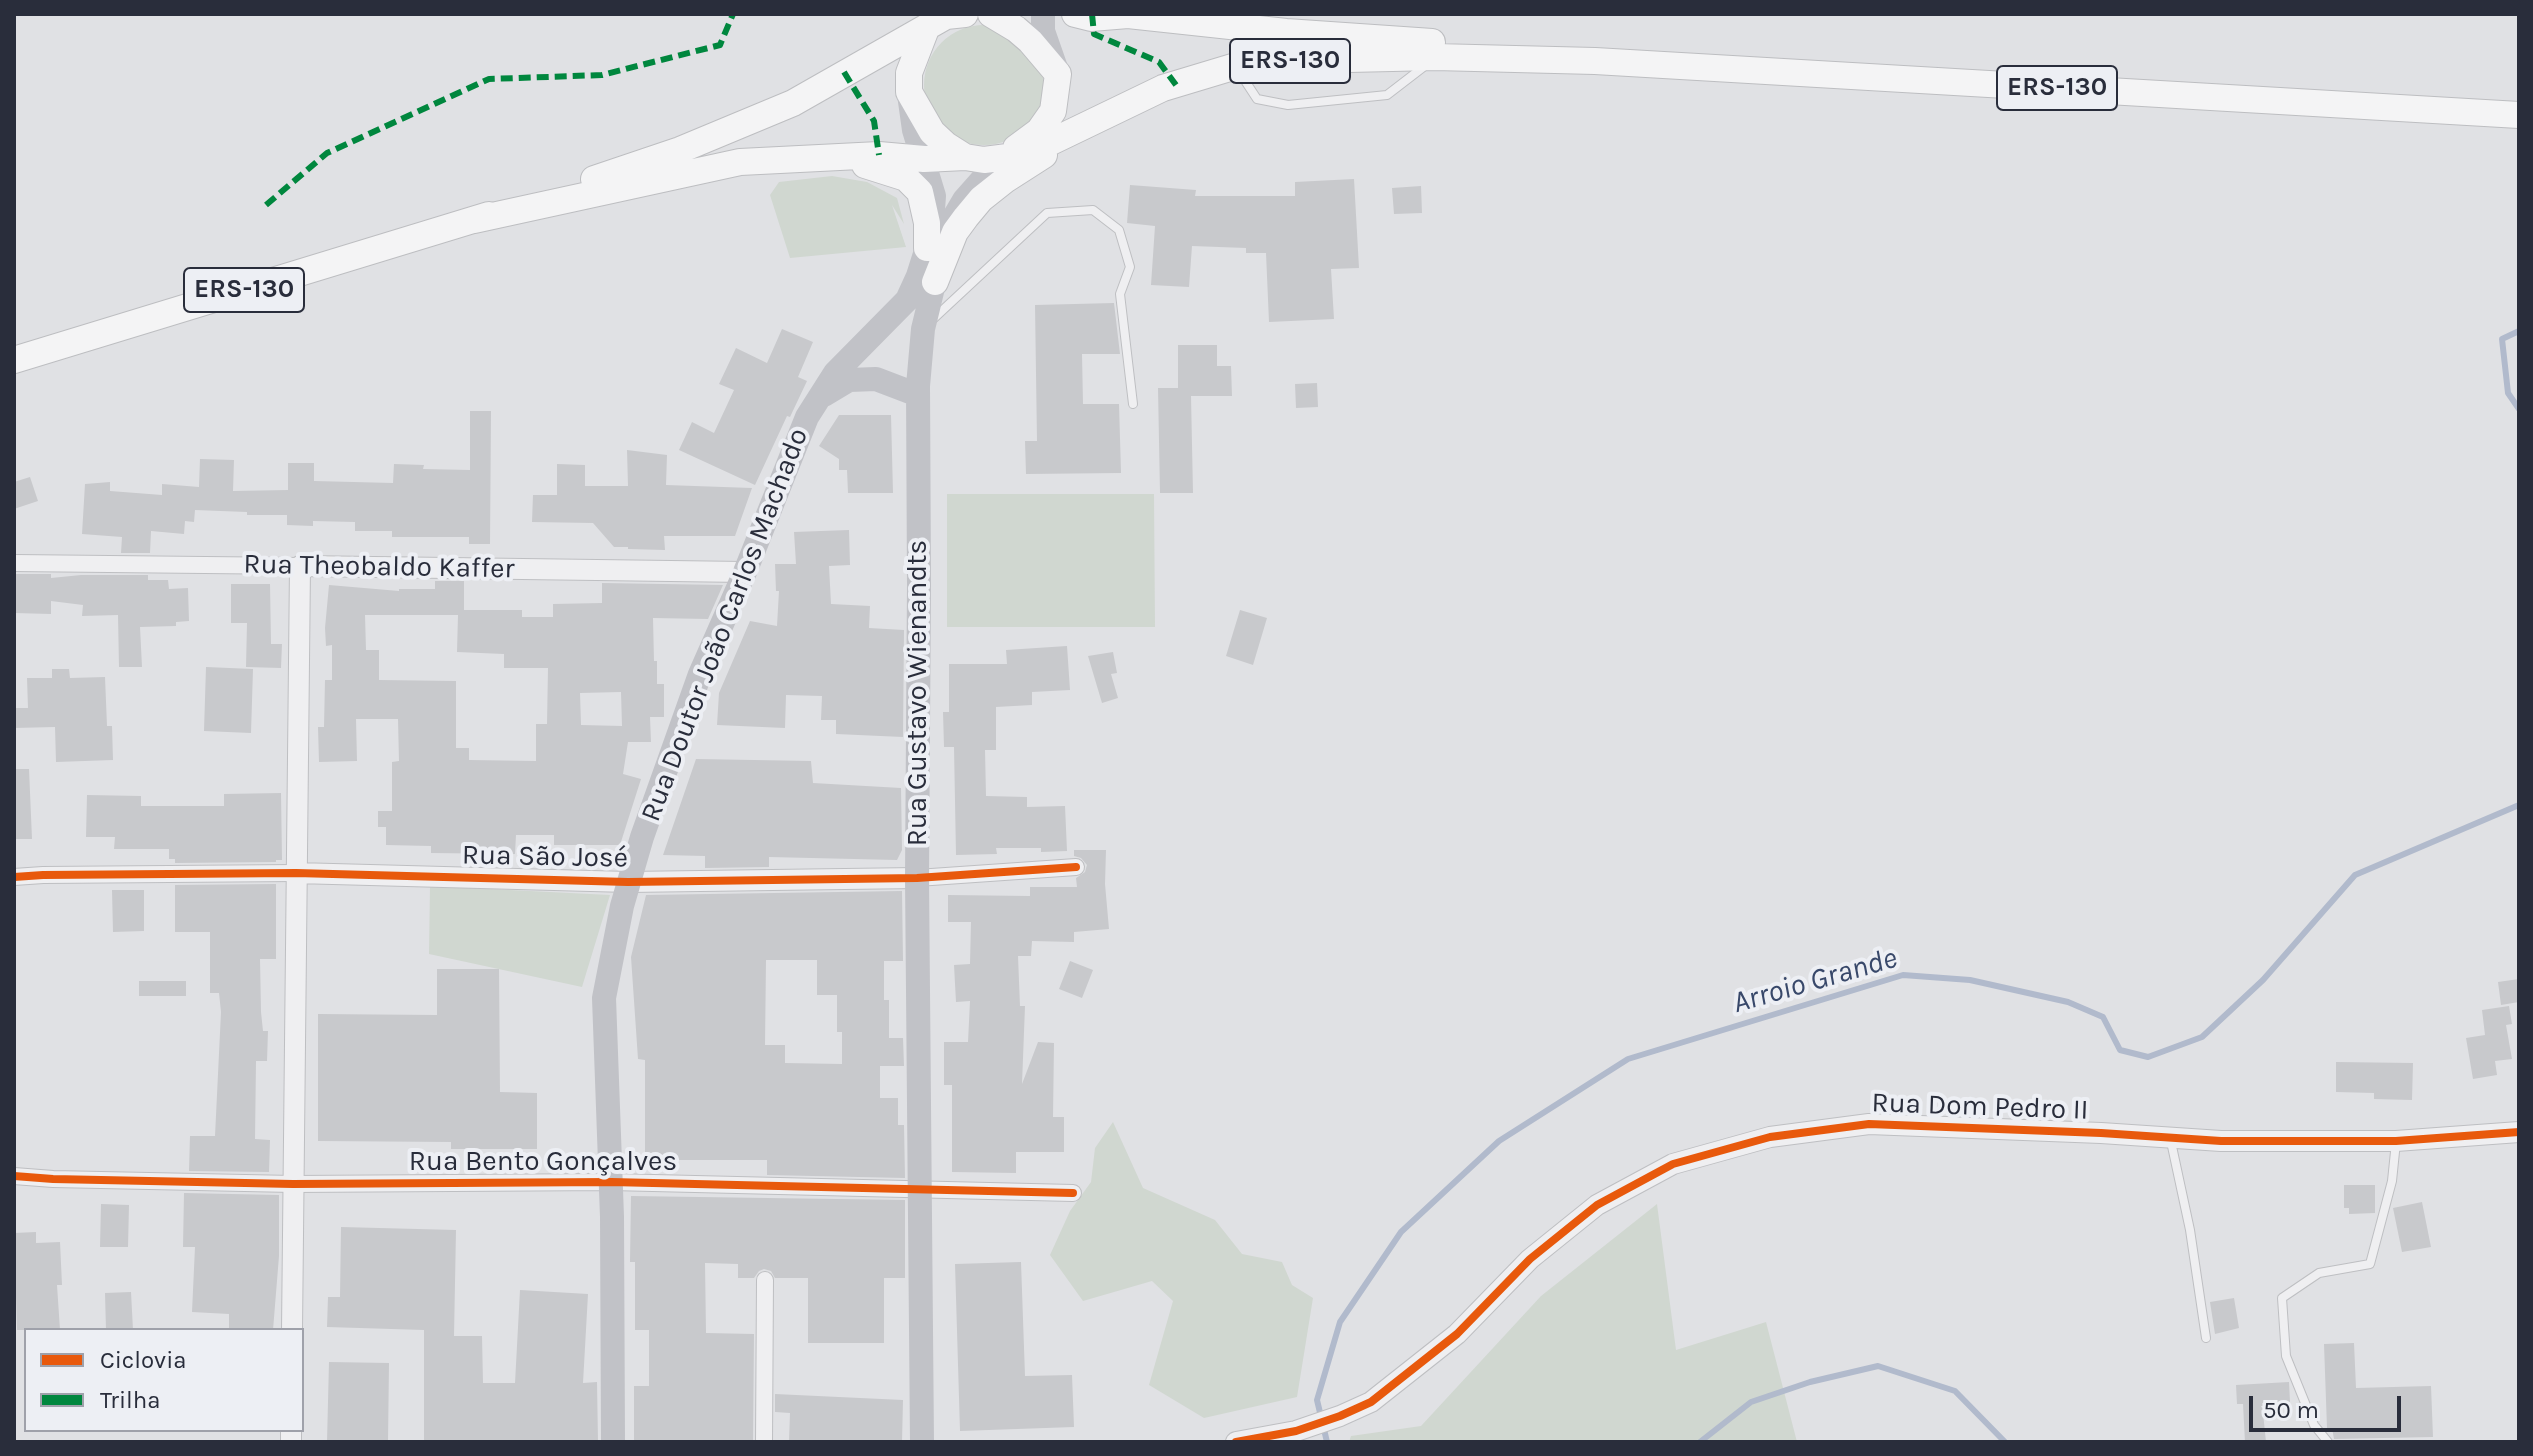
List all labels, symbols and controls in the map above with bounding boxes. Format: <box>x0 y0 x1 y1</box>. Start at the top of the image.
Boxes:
road number: ERS-130 <box>1230 39 1350 83</box>
road number: ERS-130 <box>1997 66 2117 110</box>
road number: ERS-130 <box>184 268 304 312</box>
street label: Rua Doutor João Carlos Machado <box>634 424 816 826</box>
street label: Rua Gustavo Wienandts <box>901 540 935 846</box>
street label: Rua Theobaldo Kaffer <box>243 548 515 586</box>
street label: Rua São José <box>462 839 628 875</box>
water label: Arroio Grande <box>1729 940 1901 1022</box>
street label: Rua Dom Pedro II <box>1871 1086 2089 1128</box>
street label: Rua Bento Gonçalves <box>409 1145 677 1179</box>
legend <box>24 1328 304 1432</box>
text: Ciclovia <box>100 1346 187 1374</box>
scale bar <box>2253 1380 2405 1430</box>
text: Trilha <box>100 1386 161 1414</box>
text: 50 m <box>2263 1396 2319 1424</box>

